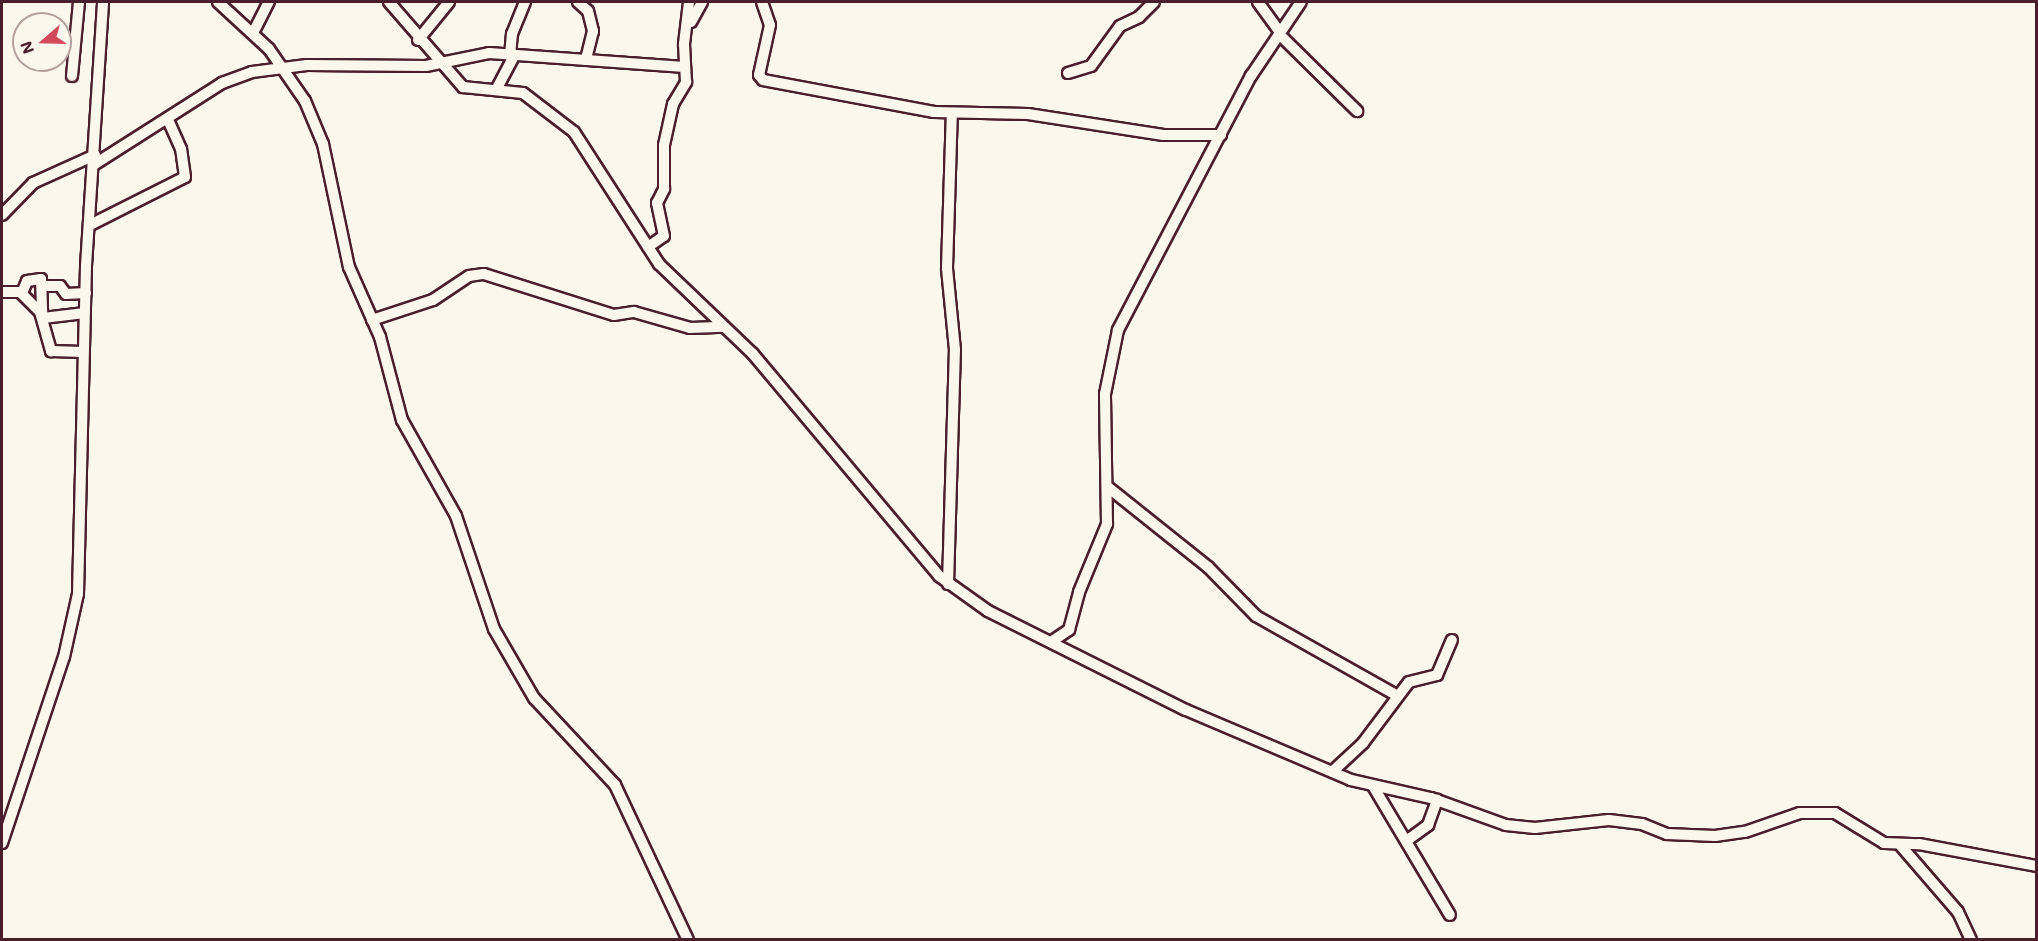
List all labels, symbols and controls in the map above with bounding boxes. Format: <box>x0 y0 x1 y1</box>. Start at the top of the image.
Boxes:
north arrow <box>12 12 72 72</box>
text: N <box>15 38 38 57</box>

